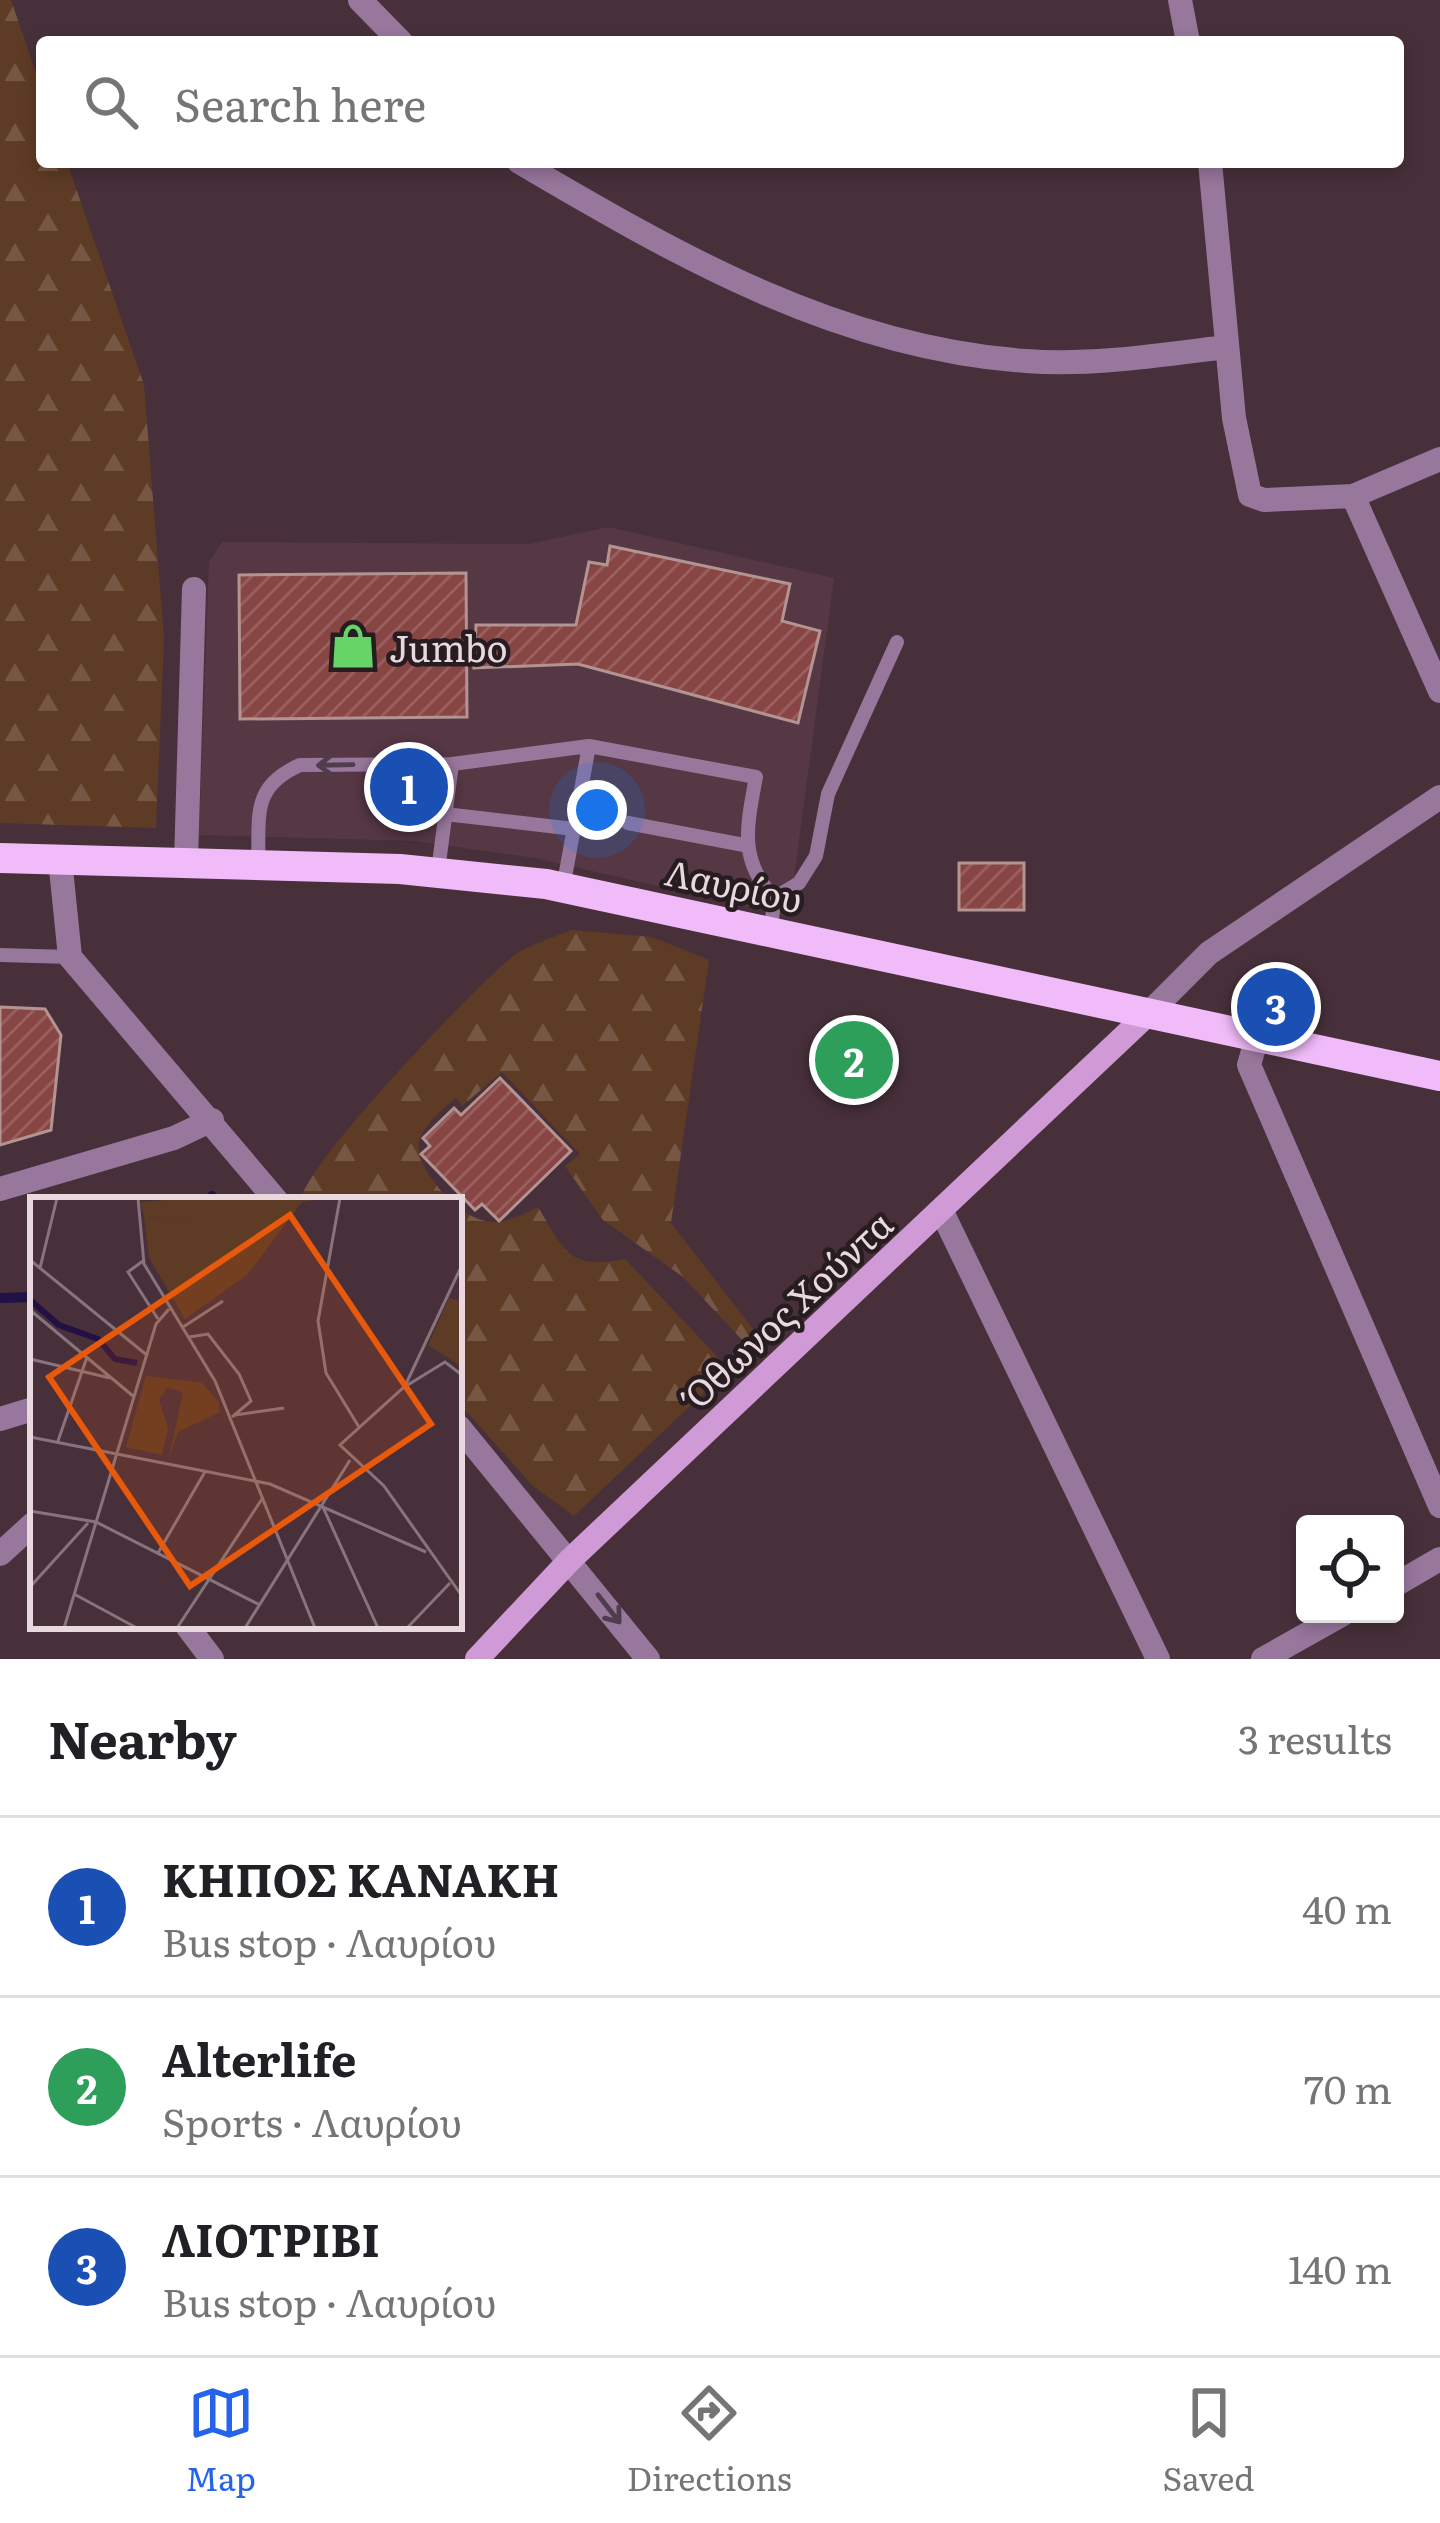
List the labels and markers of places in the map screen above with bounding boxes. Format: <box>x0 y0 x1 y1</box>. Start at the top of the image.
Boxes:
place label: Jumbo <box>389 620 508 673</box>
shop icon: Jumbo <box>328 621 378 671</box>
pin: 1 <box>370 742 448 832</box>
pin: 3 <box>1237 962 1315 1052</box>
pin: 2 <box>815 1015 893 1105</box>

